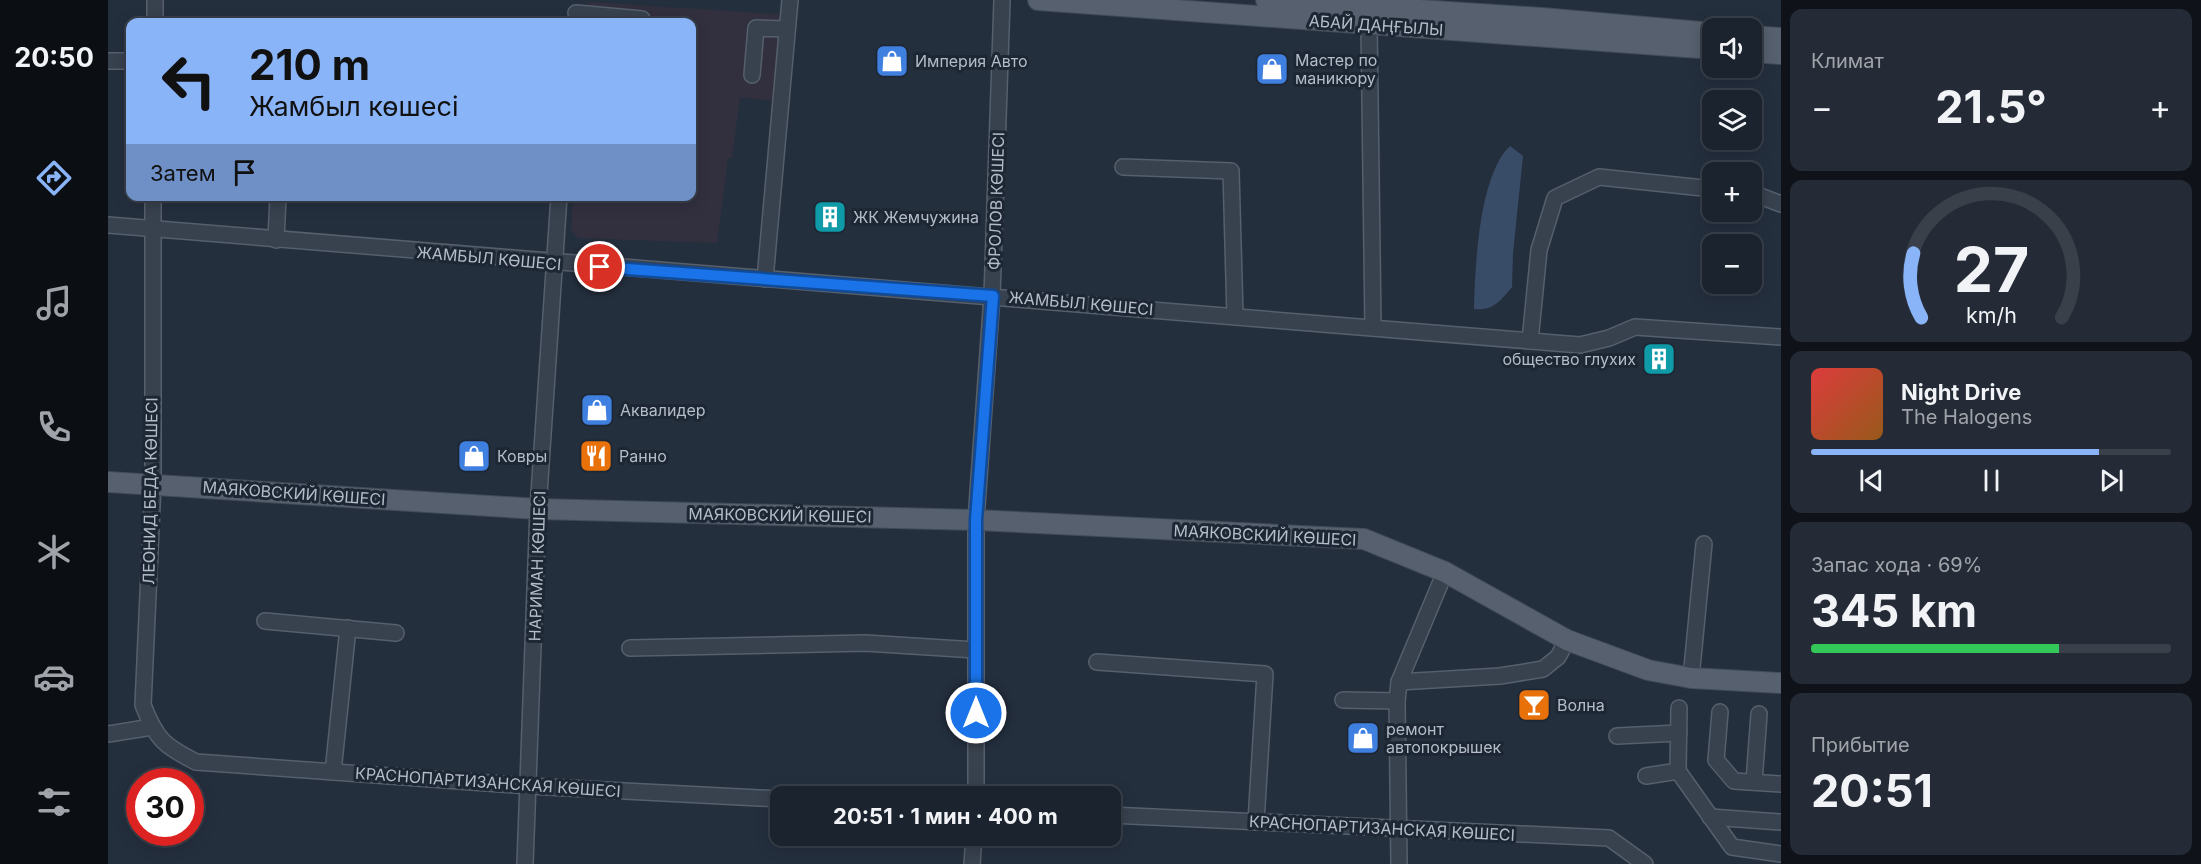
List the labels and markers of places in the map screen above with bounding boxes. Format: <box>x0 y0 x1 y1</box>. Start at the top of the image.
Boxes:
shop icon: Империя Авто <box>874 43 910 79</box>
place label: Мастер по маникюру <box>1295 50 1377 88</box>
place label: Империя Авто <box>915 51 1028 71</box>
shop icon: Мастер по маникюру <box>1254 51 1290 87</box>
building icon: ЖК Жемчужина <box>812 199 848 235</box>
place label: ЖК Жемчужина <box>853 207 979 227</box>
pin <box>574 241 625 292</box>
building icon: общество глухих <box>1641 341 1677 377</box>
place label: общество глухих <box>1503 349 1636 369</box>
shop icon: Аквалидер <box>579 392 615 428</box>
place label: Аквалидер <box>620 400 706 420</box>
shop icon: Ковры <box>456 438 492 474</box>
restaurant icon: Ранно <box>578 438 614 474</box>
place label: Ковры <box>497 446 547 466</box>
place label: Ранно <box>619 446 667 466</box>
bar icon: Волна <box>1516 687 1552 723</box>
place label: Волна <box>1557 695 1605 715</box>
place label: ремонт автопокрышек <box>1386 719 1502 757</box>
shop icon: ремонт автопокрышек <box>1345 720 1381 756</box>

